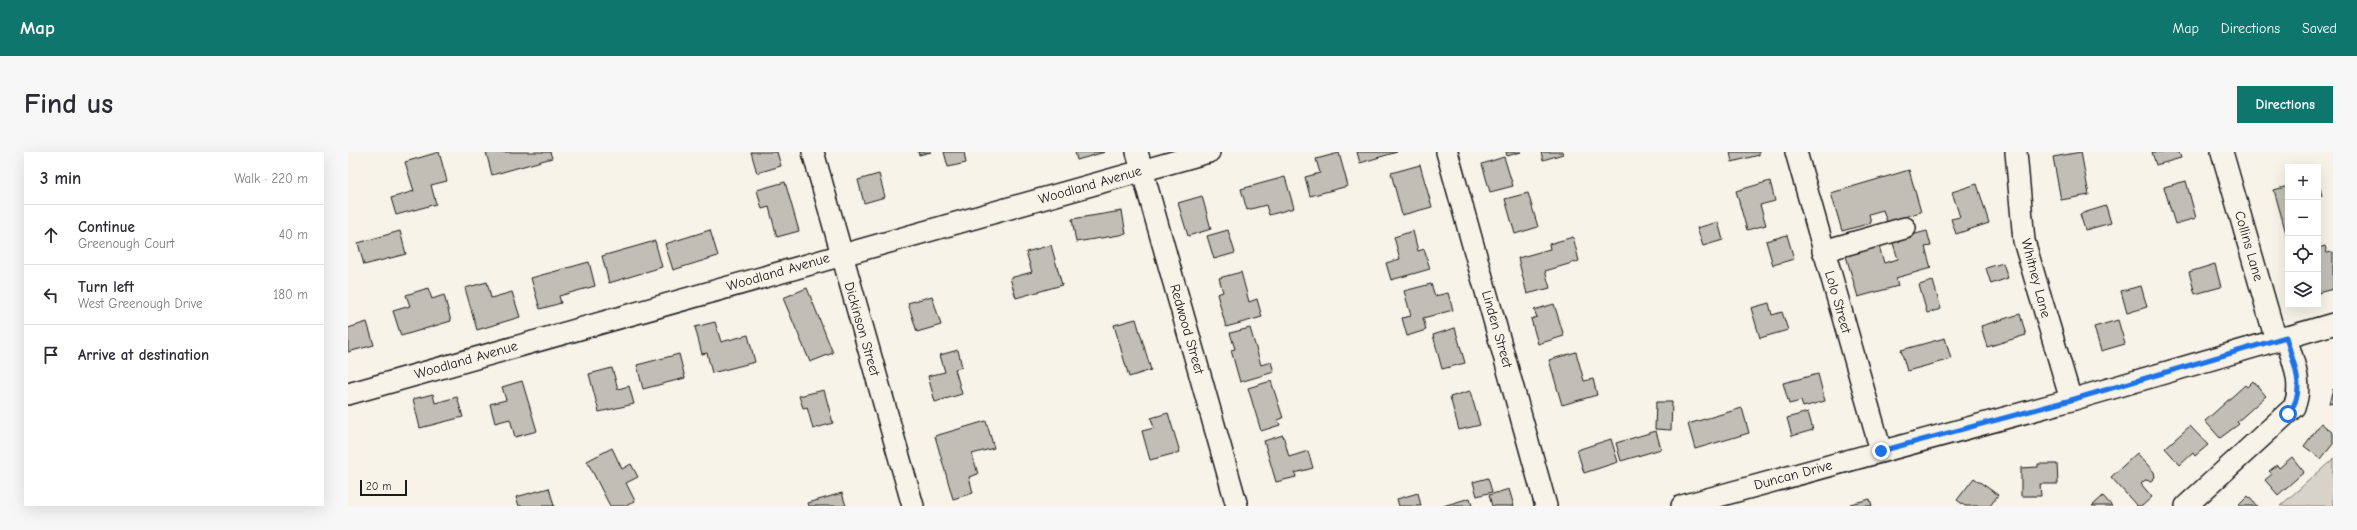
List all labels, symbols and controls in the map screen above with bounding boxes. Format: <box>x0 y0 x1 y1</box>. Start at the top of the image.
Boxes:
text: Map <box>20 17 55 39</box>
text: Map <box>2172 20 2199 37</box>
text: Directions <box>2221 20 2280 37</box>
text: Saved <box>2302 20 2337 37</box>
button: Directions <box>2237 86 2333 123</box>
text: Find us <box>24 88 113 120</box>
street label: Woodland Avenue <box>1036 162 1144 208</box>
map controls <box>2285 164 2321 308</box>
button: + <box>2285 164 2321 200</box>
text: 3 min <box>40 169 81 188</box>
text: Walk · 220 m <box>234 171 308 186</box>
button: − <box>2285 200 2321 236</box>
street label: Collins Lane <box>2231 209 2267 283</box>
text: Continue <box>78 218 135 236</box>
icon: ahead <box>40 224 62 246</box>
text: 40 m <box>279 227 308 242</box>
text: Greenough Court <box>78 236 175 251</box>
button: locate <box>2285 236 2321 272</box>
street label: Whitney Lane <box>2017 237 2055 319</box>
street label: Woodland Avenue <box>724 249 832 295</box>
street label: Lolo Street <box>1821 269 1855 336</box>
button: layers <box>2285 272 2321 308</box>
text: Turn left <box>78 278 134 296</box>
street label: Dickinson Street <box>840 280 884 379</box>
street label: Redwood Street <box>1166 282 1208 377</box>
icon: left <box>40 284 62 306</box>
text: 180 m <box>273 287 308 302</box>
street label: Linden Street <box>1478 288 1516 371</box>
text: West Greenough Drive <box>78 296 203 311</box>
street label: Woodland Avenue <box>412 337 520 383</box>
icon: arrive <box>40 344 62 366</box>
text: Arrive at destination <box>78 346 209 364</box>
route start <box>2279 405 2297 423</box>
route end <box>1872 442 1890 460</box>
street label: Duncan Drive <box>1752 456 1834 494</box>
scale bar <box>360 478 407 497</box>
text: 20 m <box>366 480 391 493</box>

